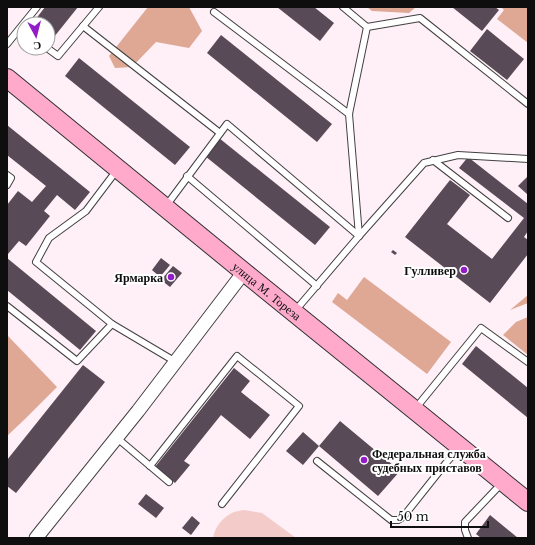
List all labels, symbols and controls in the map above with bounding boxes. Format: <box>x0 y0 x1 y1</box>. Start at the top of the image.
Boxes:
north arrow <box>16 16 56 56</box>
text: С <box>32 38 42 53</box>
street label: улица М. Тореза <box>230 258 305 324</box>
place label: Гулливер <box>404 263 456 278</box>
marker: Гулливер <box>459 265 469 275</box>
place label: Ярмарка <box>114 270 163 285</box>
marker: Ярмарка <box>166 272 176 282</box>
place label: Федеральная служба судебных приставов <box>372 446 486 475</box>
marker: Федеральная служба судебных приставов <box>359 455 369 465</box>
scale bar <box>391 503 488 529</box>
text: 50 m <box>397 509 429 524</box>

